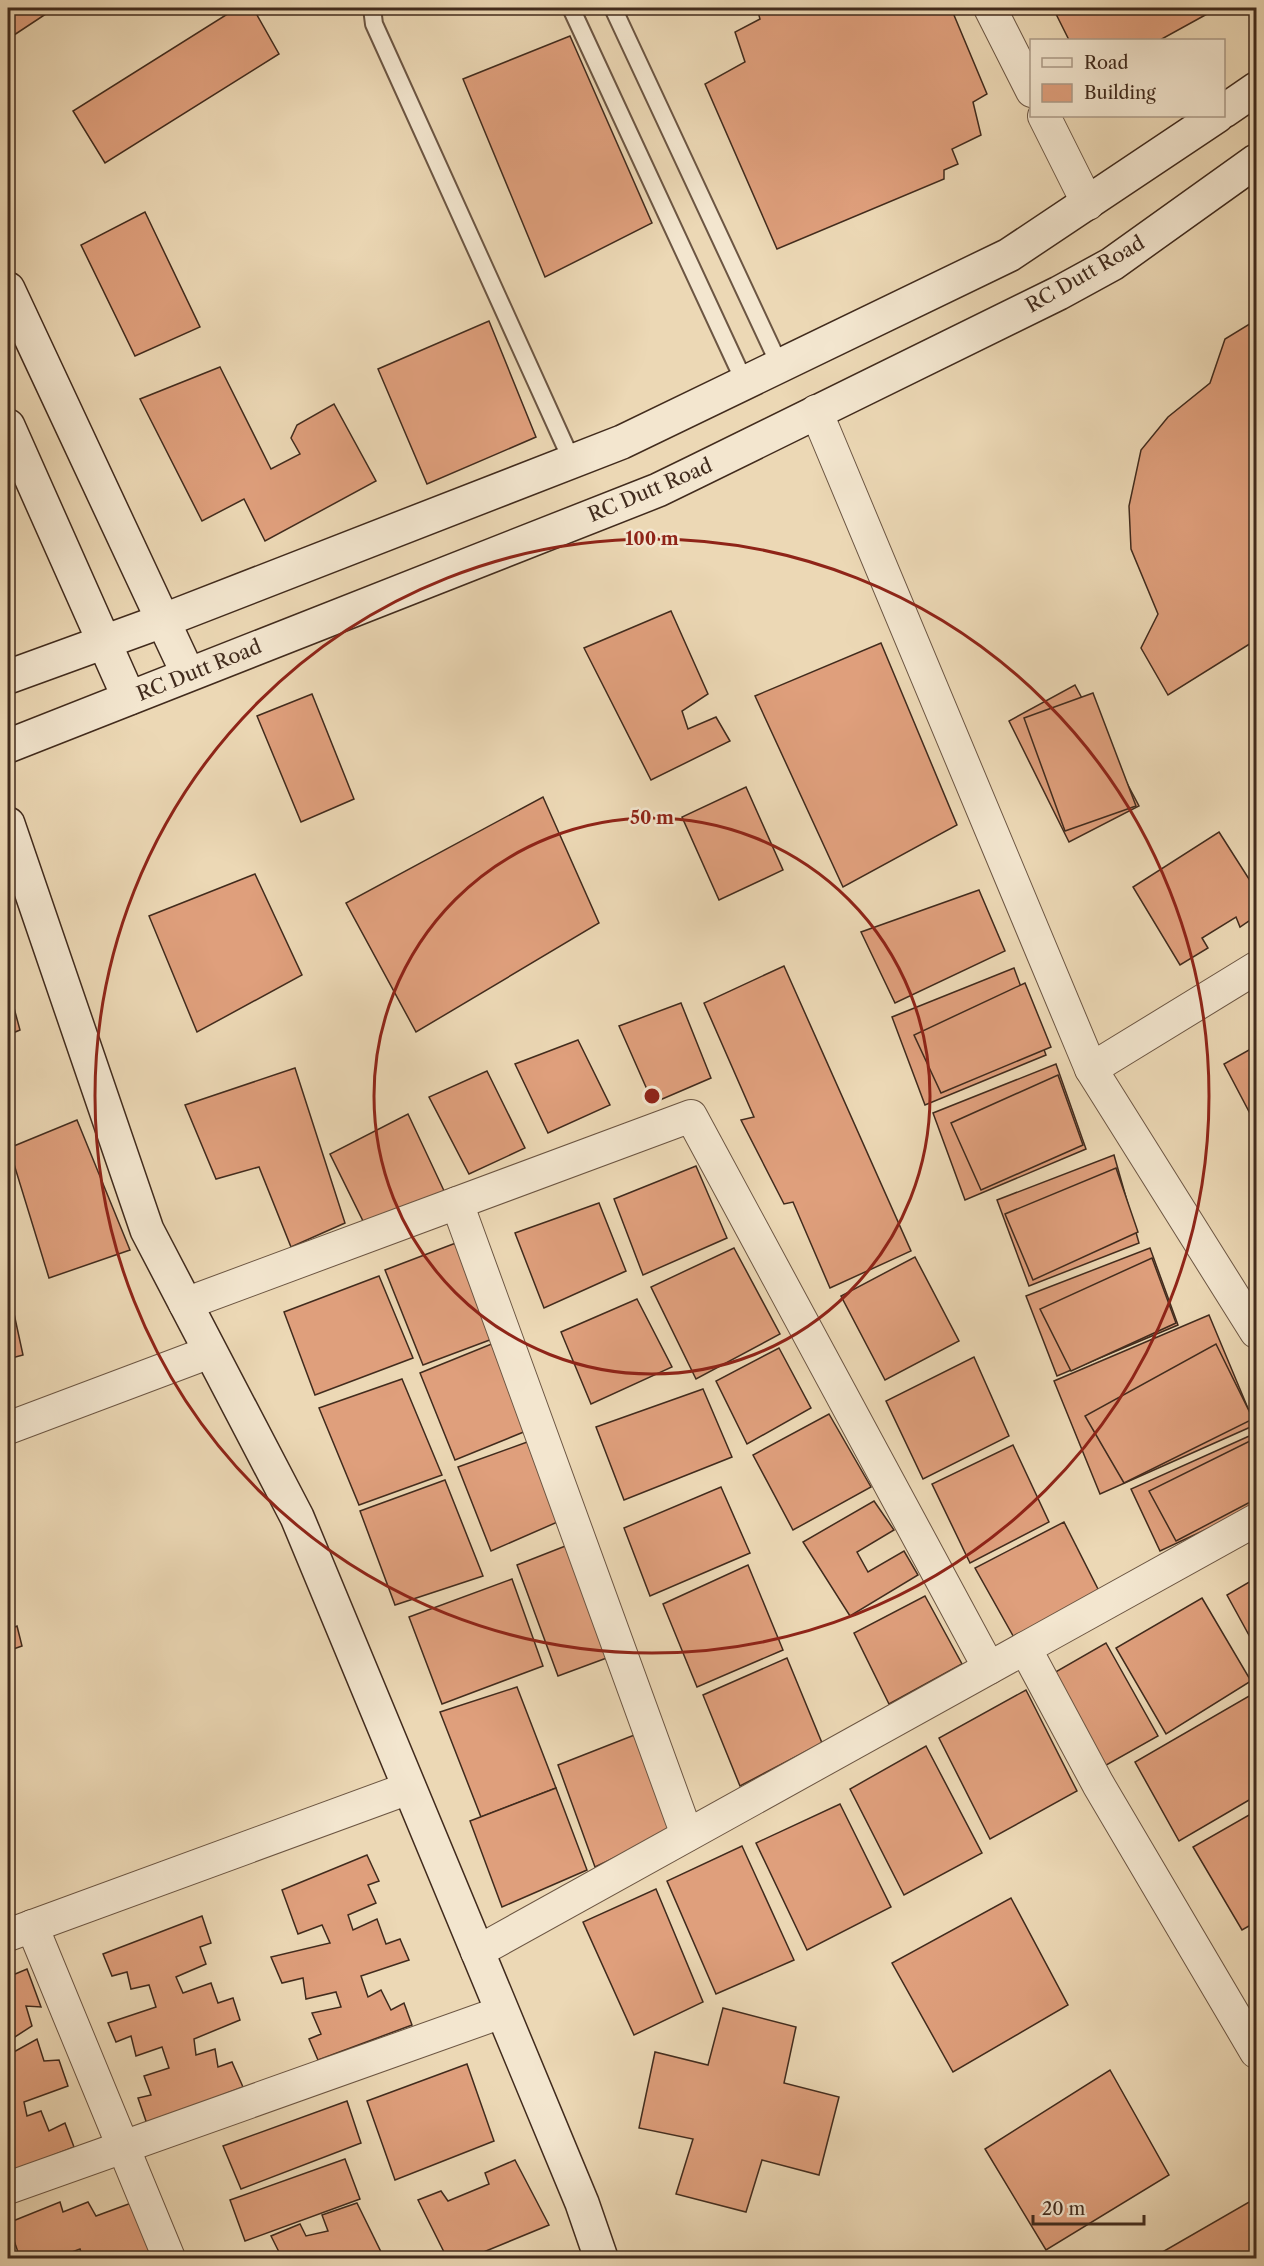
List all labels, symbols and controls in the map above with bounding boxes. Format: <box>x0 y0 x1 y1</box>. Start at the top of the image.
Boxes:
legend <box>1030 39 1225 117</box>
text: Road <box>1084 52 1129 74</box>
text: Building <box>1084 82 1156 104</box>
street label: RC Dutt Road <box>1022 230 1148 318</box>
street label: RC Dutt Road <box>584 453 716 527</box>
text: 100 m <box>625 528 679 550</box>
street label: RC Dutt Road <box>133 634 265 706</box>
text: 50 m <box>630 807 674 829</box>
centre of rings <box>642 1086 662 1106</box>
scale bar <box>1033 2188 1144 2226</box>
text: 20 m <box>1042 2198 1086 2220</box>

